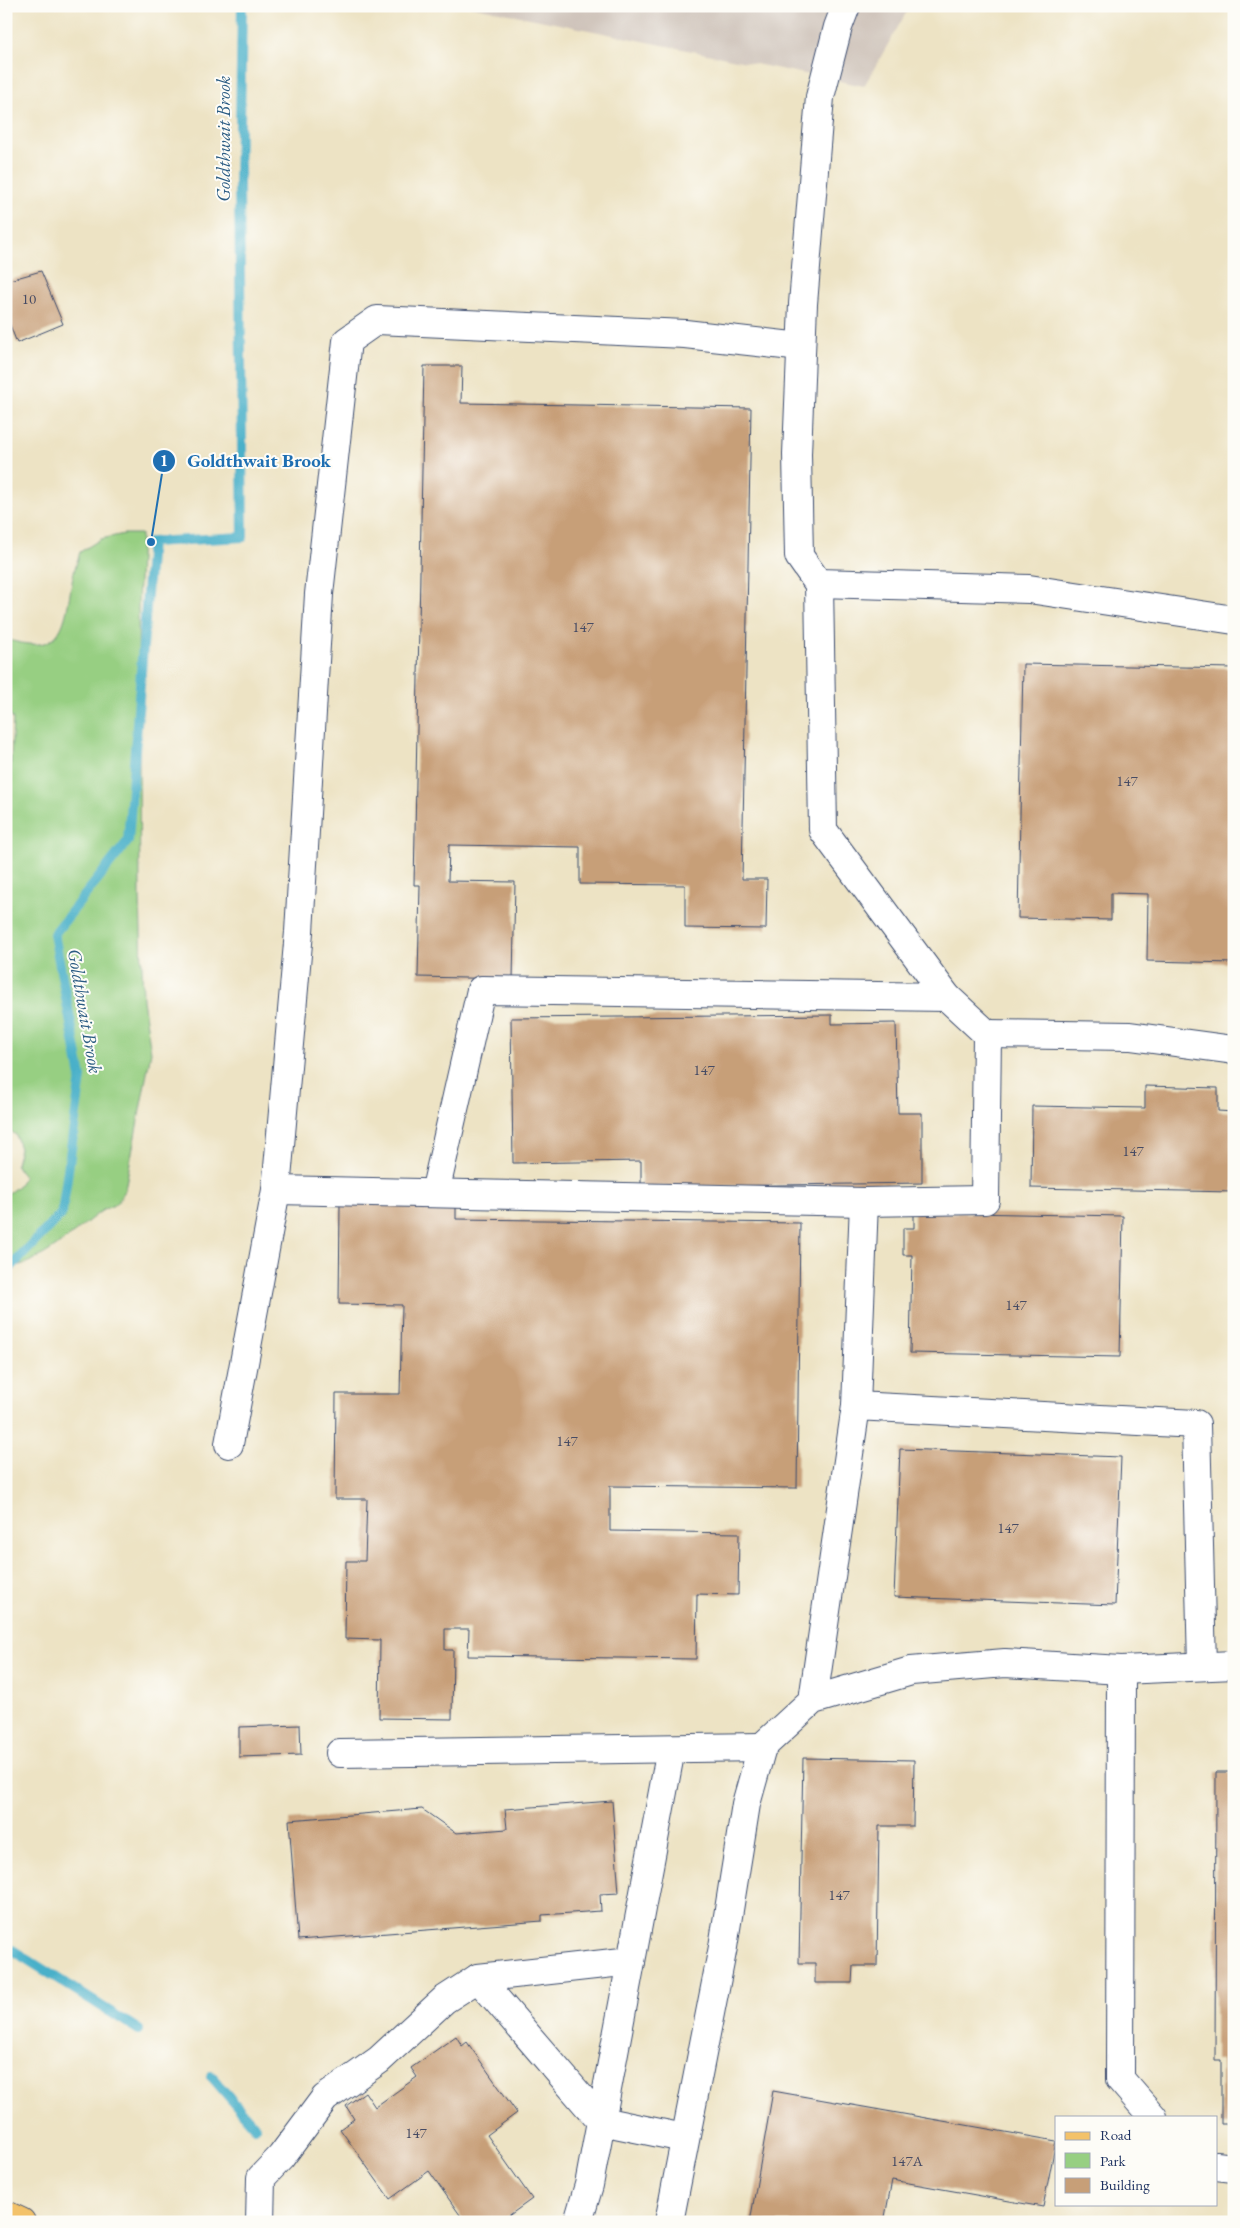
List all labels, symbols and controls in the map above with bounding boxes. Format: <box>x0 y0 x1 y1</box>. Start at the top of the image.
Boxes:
water label: Goldthwait Brook <box>211 76 236 202</box>
house number: 10 <box>22 289 36 308</box>
callout: Goldthwait Brook <box>152 444 341 478</box>
text: Goldthwait Brook <box>187 448 331 473</box>
text: 1 <box>160 451 168 470</box>
house number: 147 <box>572 617 595 636</box>
house number: 147 <box>1116 771 1139 790</box>
water label: Goldthwait Brook <box>62 947 108 1076</box>
house number: 147 <box>693 1060 716 1079</box>
house number: 147 <box>1122 1141 1145 1160</box>
house number: 147 <box>1005 1295 1028 1314</box>
house number: 147 <box>556 1431 579 1450</box>
house number: 147 <box>997 1518 1020 1537</box>
house number: 147 <box>828 1885 851 1904</box>
legend <box>1055 2116 1218 2206</box>
house number: 147 <box>405 2123 428 2142</box>
text: Road <box>1100 2125 1132 2144</box>
house number: 147A <box>891 2151 924 2170</box>
text: Park <box>1100 2151 1127 2170</box>
text: Building <box>1100 2175 1150 2194</box>

